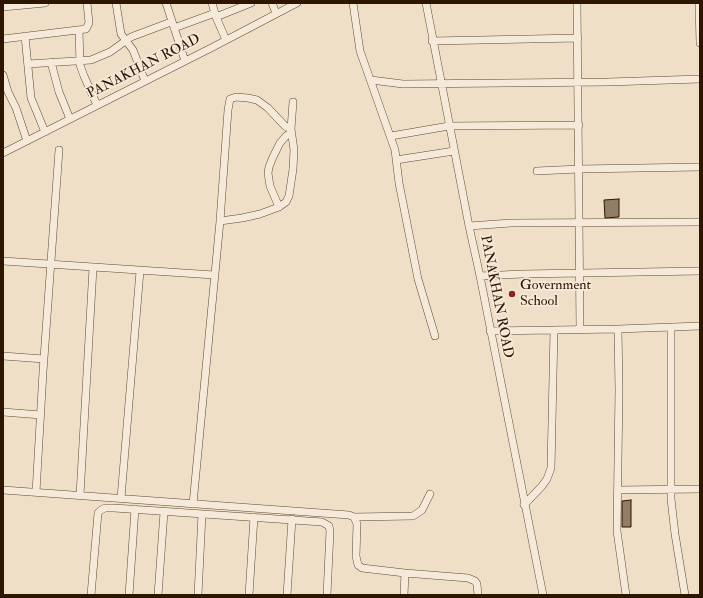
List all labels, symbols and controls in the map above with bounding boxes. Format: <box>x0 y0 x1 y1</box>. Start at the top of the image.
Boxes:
street label: PANAKHAN ROAD <box>85 31 203 103</box>
street label: PANAKHAN ROAD <box>476 234 516 360</box>
place label: Government School <box>520 278 591 310</box>
marker: Government School <box>507 289 517 299</box>

